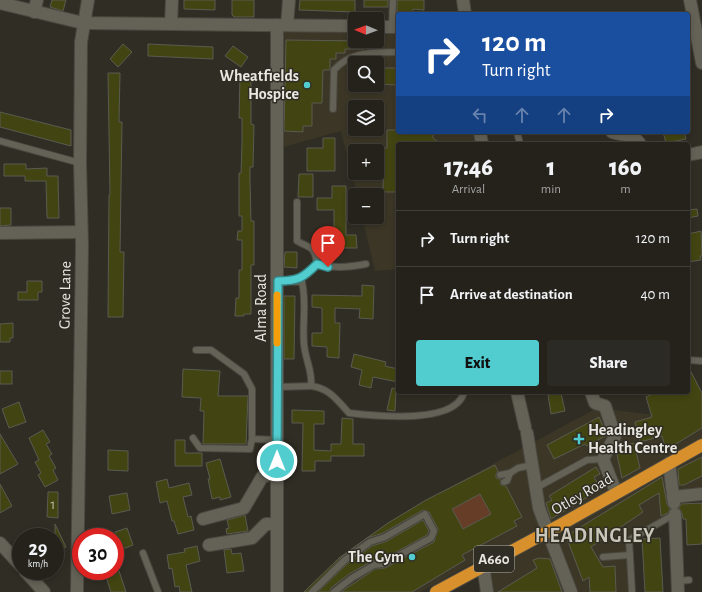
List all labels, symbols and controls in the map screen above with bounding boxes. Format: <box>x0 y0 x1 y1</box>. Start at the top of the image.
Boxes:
north arrow <box>348 12 384 48</box>
map controls <box>348 12 384 224</box>
icon: right <box>416 28 468 80</box>
text: 120 m <box>482 29 547 57</box>
button: search <box>348 56 384 92</box>
text: Turn right <box>482 62 551 80</box>
place label: Wheatfields Hospice <box>220 68 299 102</box>
marker: Wheatfields Hospice <box>302 80 312 90</box>
button: layers <box>348 100 384 136</box>
icon: left <box>469 104 491 126</box>
icon: ahead <box>511 104 533 126</box>
icon: ahead <box>553 104 575 126</box>
icon: right <box>595 104 617 126</box>
button: + <box>348 144 384 180</box>
text: 17:46 <box>444 156 493 180</box>
text: 1 <box>547 156 555 180</box>
text: 160 <box>609 156 642 180</box>
text: Arrival <box>452 183 485 196</box>
text: min <box>541 183 561 196</box>
text: m <box>620 183 631 196</box>
button: − <box>348 188 384 224</box>
pin <box>311 226 345 267</box>
icon: right <box>416 228 438 250</box>
text: Turn right <box>450 231 509 246</box>
text: 120 m <box>636 231 670 246</box>
icon: arrive <box>317 232 339 254</box>
street label: Grove Lane <box>56 261 74 329</box>
street label: Alma Road <box>253 274 269 342</box>
icon: arrive <box>416 284 438 306</box>
text: Arrive at destination <box>450 287 573 302</box>
text: 40 m <box>640 287 670 302</box>
button: Exit <box>416 340 539 386</box>
button: Share <box>547 340 670 386</box>
place label: Headingley Health Centre <box>588 422 678 456</box>
marker: Headingley Health Centre <box>573 433 585 445</box>
position arrow <box>256 440 298 482</box>
street label: Otley Road <box>549 470 616 519</box>
house number: 1 <box>51 498 55 512</box>
district label: HEADINGLEY <box>535 526 655 546</box>
speed limit sign: 30 <box>72 528 124 580</box>
text: 29 <box>28 539 48 559</box>
road number: A660 <box>474 546 514 572</box>
place label: The Gym <box>348 549 404 566</box>
marker: The Gym <box>407 552 417 562</box>
text: km/h <box>28 559 48 569</box>

